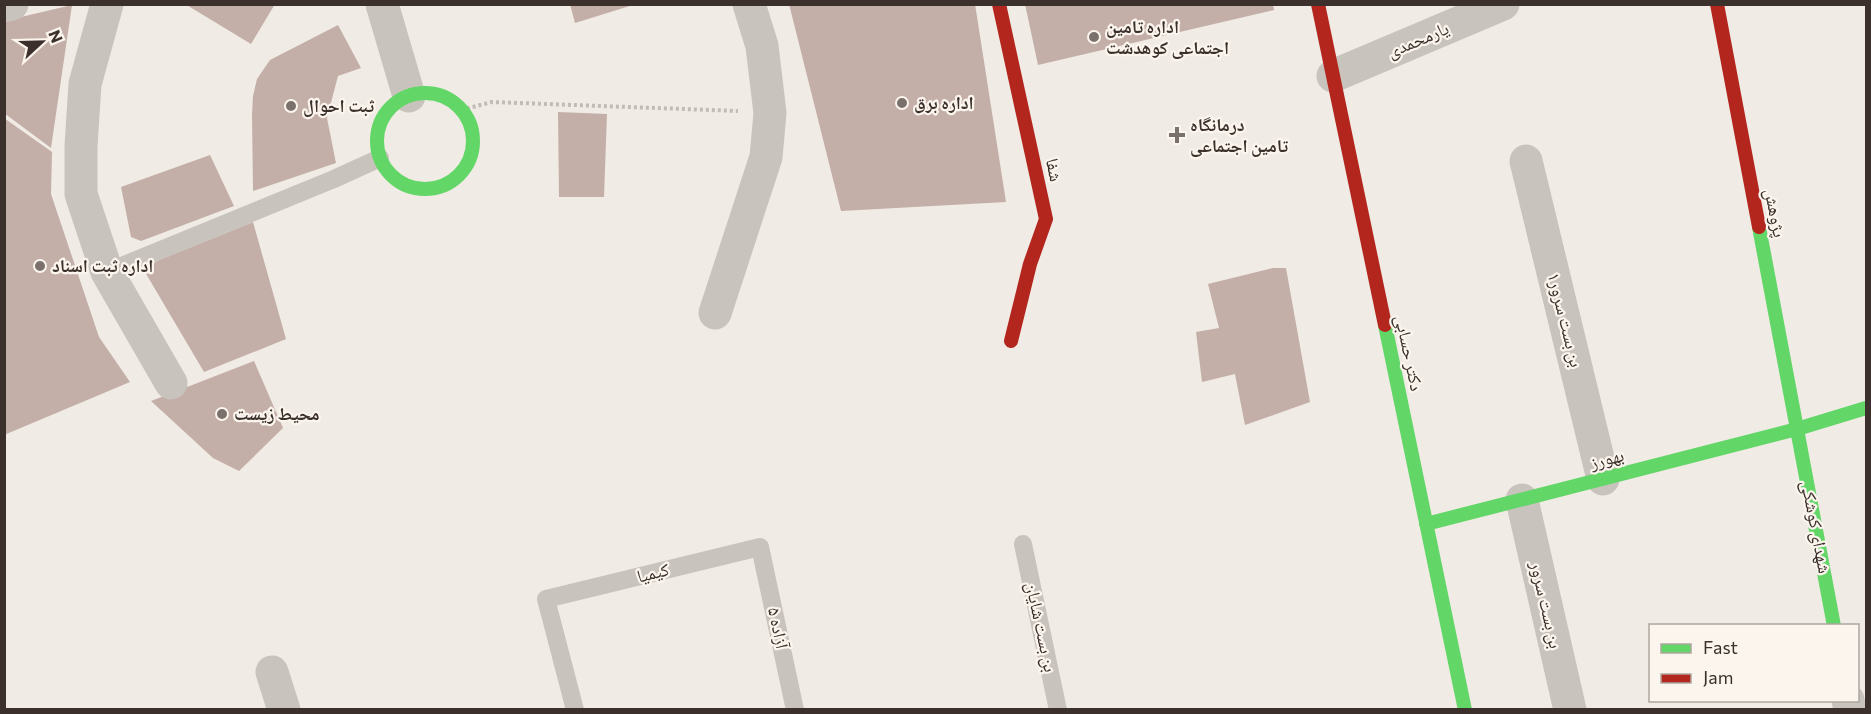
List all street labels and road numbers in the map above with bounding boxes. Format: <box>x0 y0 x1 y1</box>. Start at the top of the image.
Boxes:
street label: یارمحمدی <box>1383 16 1452 63</box>
street label: شفا <box>1042 156 1068 184</box>
street label: پژوهش <box>1759 186 1791 239</box>
street label: بن بست سرور۱ <box>1543 270 1588 370</box>
street label: دکتر حسابی <box>1390 313 1429 393</box>
street label: بهورز <box>1586 443 1626 474</box>
street label: شهدای کوشکی <box>1796 478 1837 575</box>
street label: کیمیا <box>634 557 672 587</box>
street label: بن بست سرور <box>1525 558 1568 651</box>
street label: بن بست شایان <box>1021 580 1062 674</box>
street label: آزاده ۵ <box>764 605 794 651</box>

